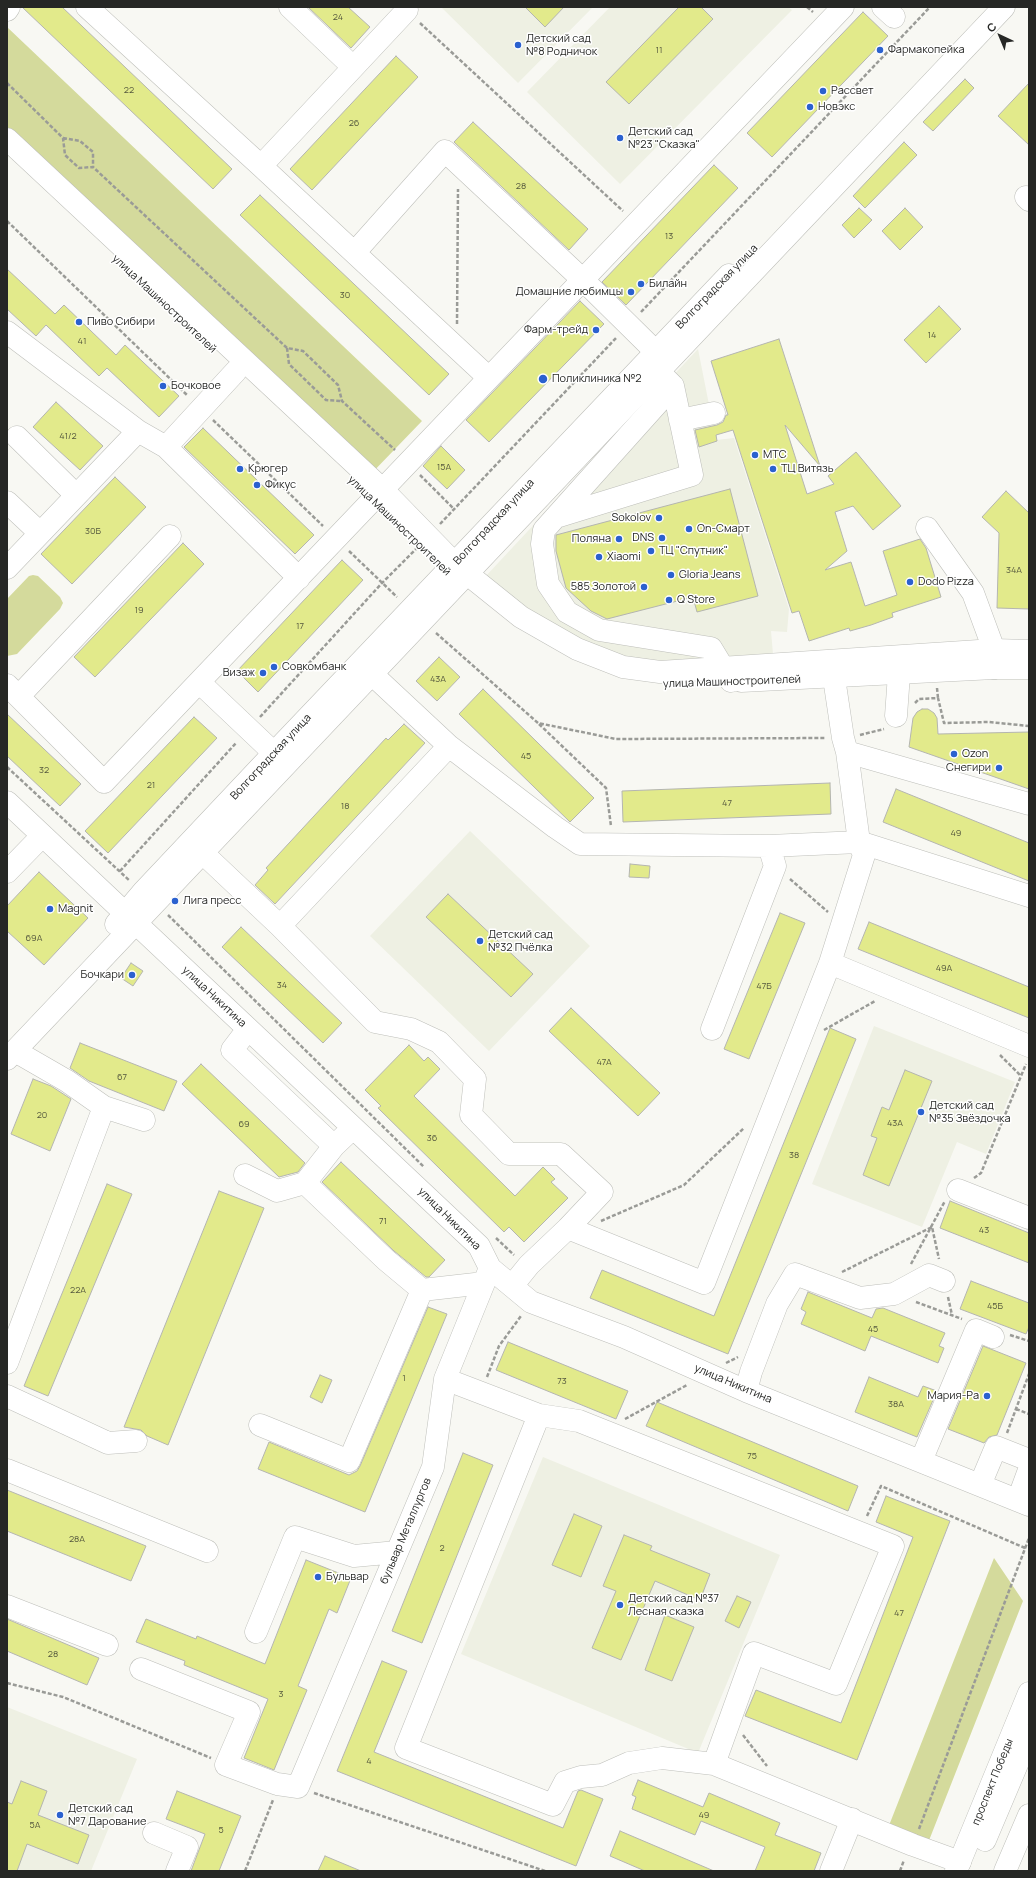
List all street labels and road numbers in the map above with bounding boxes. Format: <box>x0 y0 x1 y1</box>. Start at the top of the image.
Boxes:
street label: Волгоградская улица <box>673 242 761 332</box>
street label: улица Машиностроителей <box>109 252 219 356</box>
street label: улица Машиностроителей <box>345 473 453 579</box>
street label: Волгоградская улица <box>451 476 537 568</box>
street label: улица Машиностроителей <box>663 673 801 691</box>
street label: Волгоградская улица <box>228 711 314 803</box>
street label: улица Никитина <box>179 964 249 1030</box>
street label: улица Никитина <box>415 1185 483 1253</box>
street label: улица Никитина <box>692 1362 774 1406</box>
street label: бульвар Металлургов <box>378 1476 434 1586</box>
street label: проспект Победы <box>970 1737 1016 1827</box>

